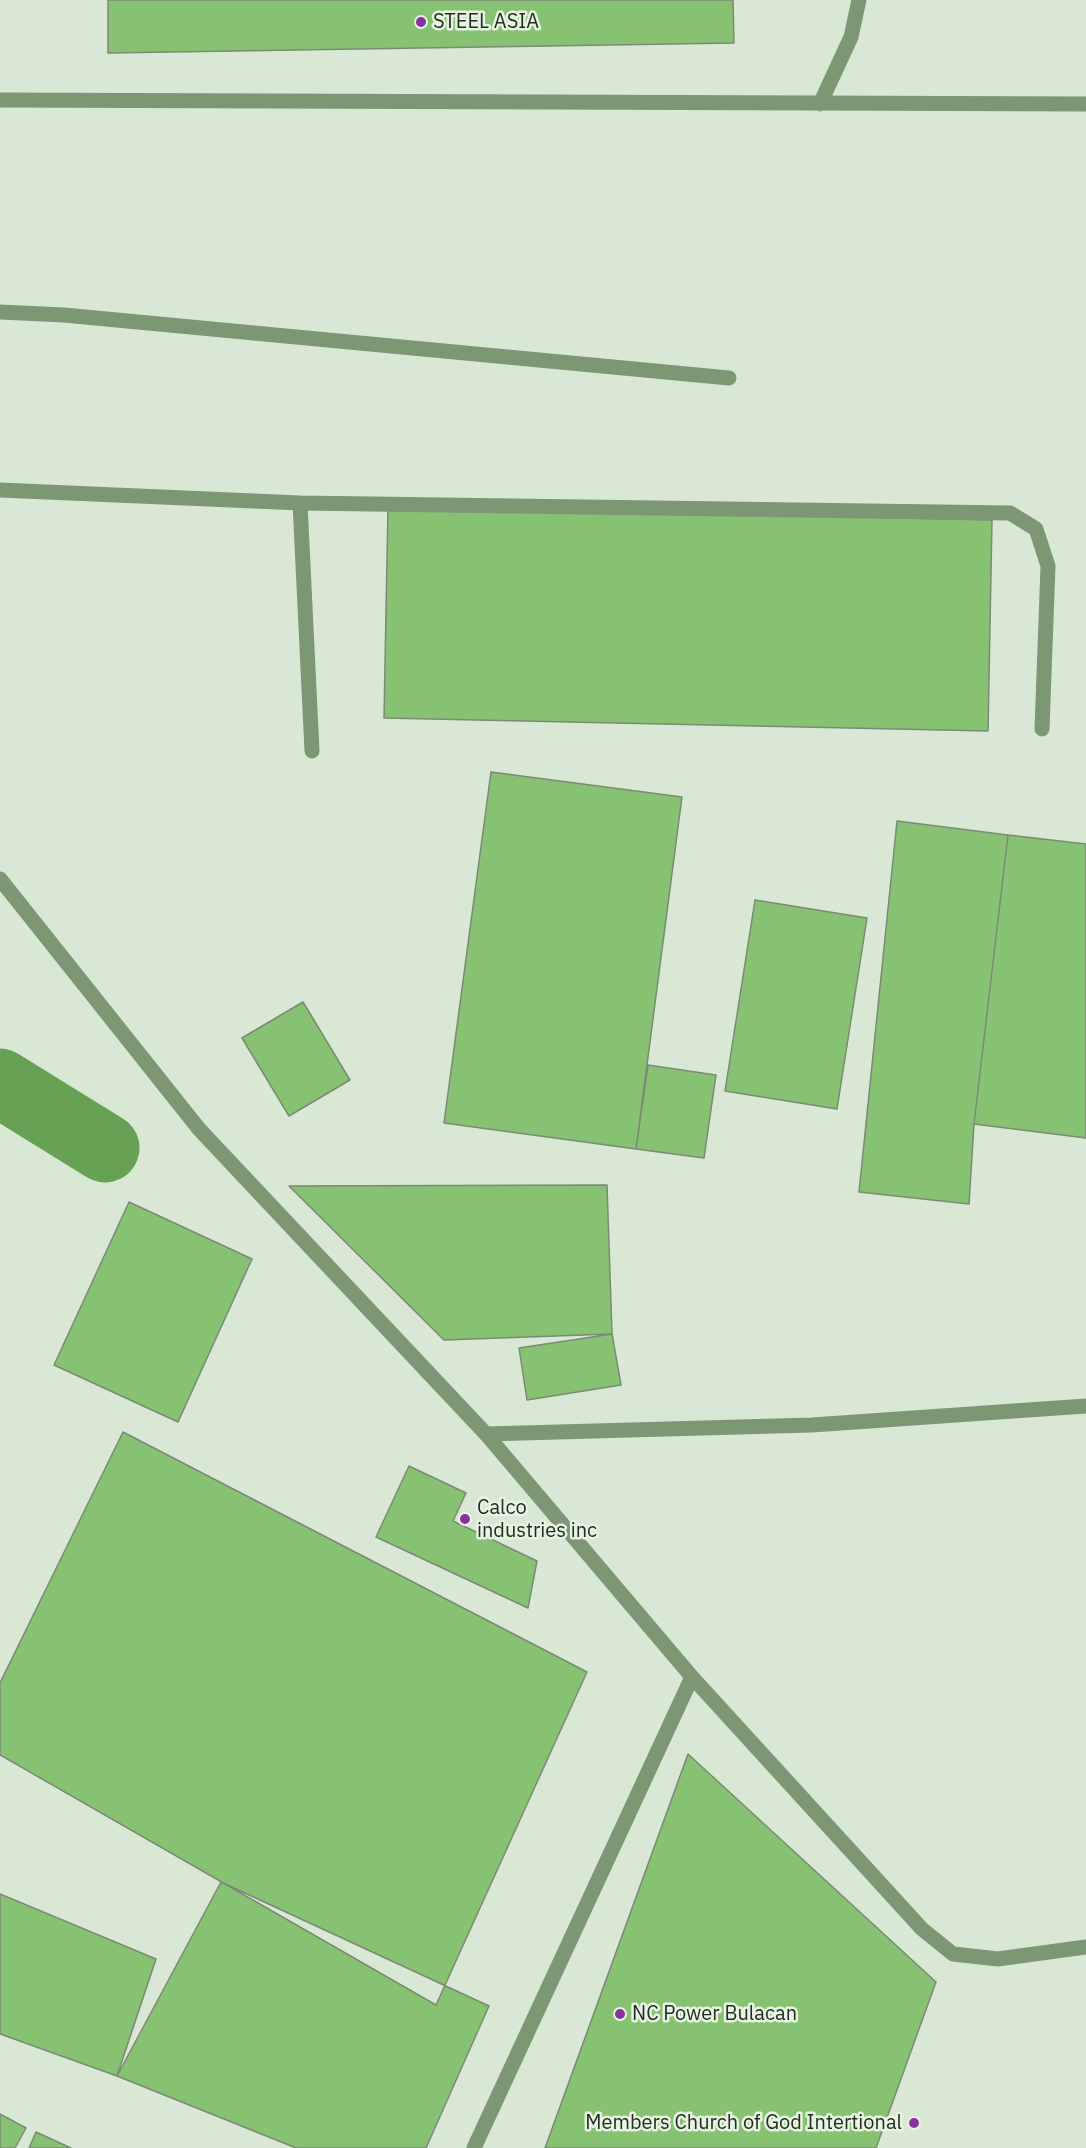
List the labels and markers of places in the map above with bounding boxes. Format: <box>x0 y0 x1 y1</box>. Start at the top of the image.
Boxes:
place label: STEEL ASIA <box>433 10 539 34</box>
marker: STEEL ASIA <box>414 15 428 29</box>
place label: Calco industries inc <box>477 1496 597 1543</box>
marker: Calco industries inc <box>458 1512 472 1526</box>
place label: NC Power Bulacan <box>632 2002 797 2026</box>
marker: NC Power Bulacan <box>613 2007 627 2021</box>
place label: Members Church of God Intertional <box>585 2111 902 2135</box>
marker: Members Church of God Intertional <box>907 2116 921 2130</box>

